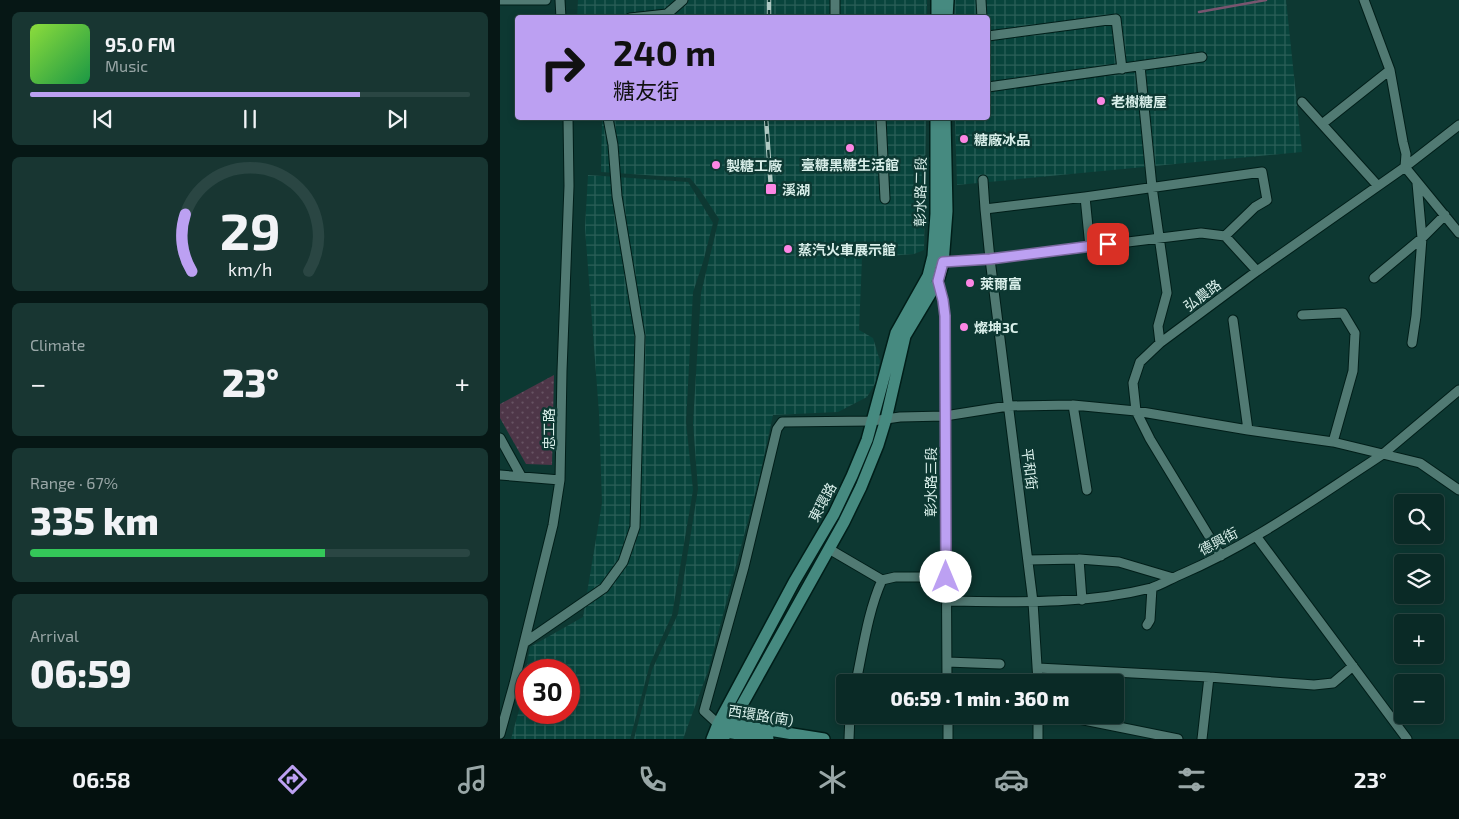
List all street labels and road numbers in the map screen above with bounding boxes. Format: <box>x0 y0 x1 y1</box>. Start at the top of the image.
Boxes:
street label: 彰水路二段 <box>911 157 929 227</box>
street label: 弘農路 <box>1180 276 1224 314</box>
street label: 忠工路 <box>540 408 557 450</box>
street label: 彰水路三段 <box>922 447 939 517</box>
street label: 平和街 <box>1019 447 1041 491</box>
street label: 東環路 <box>805 479 839 525</box>
street label: 德興街 <box>1195 524 1241 558</box>
street label: 西環路(南) <box>727 701 795 729</box>

